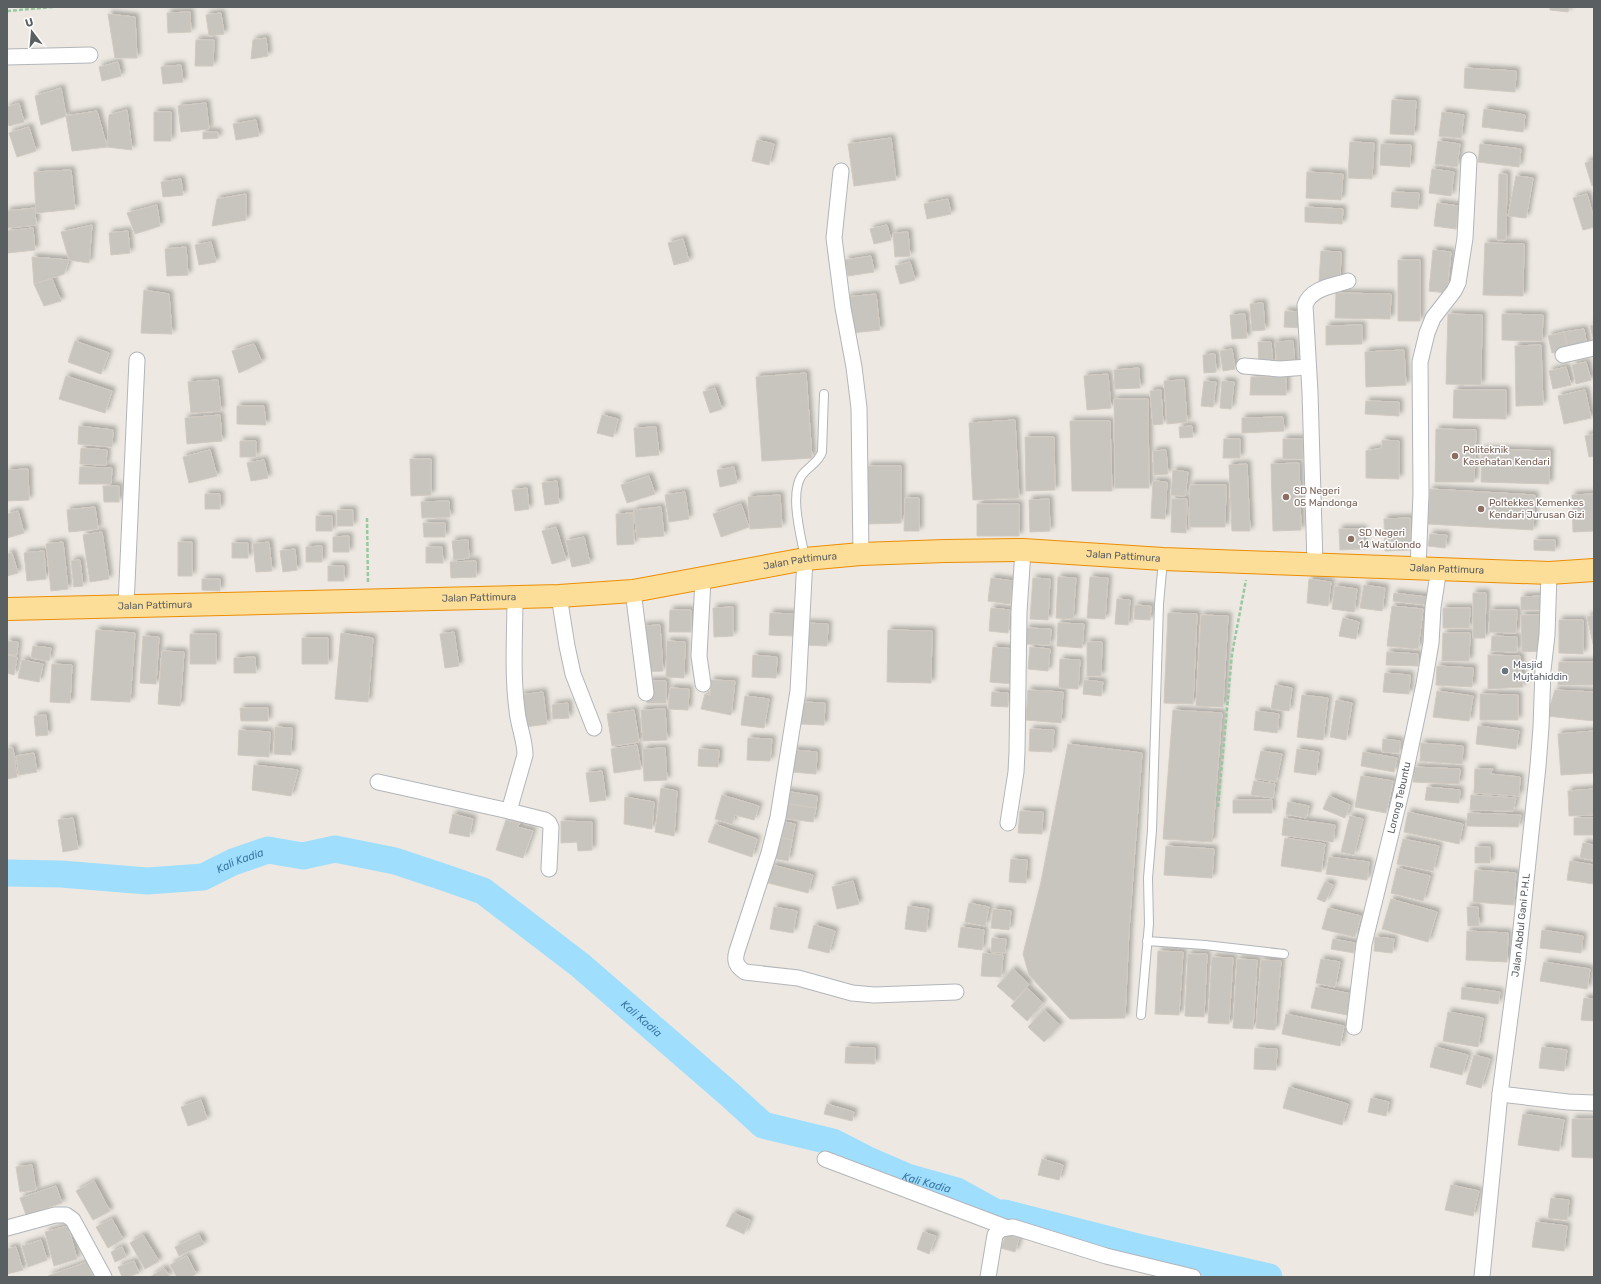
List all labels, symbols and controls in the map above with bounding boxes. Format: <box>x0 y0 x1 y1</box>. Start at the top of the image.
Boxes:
north arrow <box>12 12 52 52</box>
text: U <box>24 16 35 30</box>
place label: Politeknik Kesehatan Kendari <box>1463 444 1550 468</box>
marker: Politeknik Kesehatan Kendari <box>1450 451 1460 461</box>
place label: SD Negeri 05 Mandonga <box>1294 485 1358 509</box>
marker: SD Negeri 05 Mandonga <box>1281 492 1291 502</box>
place label: Poltekkes Kemenkes Kendari Jurusan Gizi <box>1489 497 1585 521</box>
marker: Poltekkes Kemenkes Kendari Jurusan Gizi <box>1476 504 1486 514</box>
place label: SD Negeri 14 Watulondo <box>1359 527 1421 551</box>
marker: SD Negeri 14 Watulondo <box>1346 534 1356 544</box>
street label: Jalan Pattimura <box>1086 548 1161 565</box>
street label: Jalan Pattimura <box>762 550 837 573</box>
street label: Jalan Pattimura <box>1409 562 1484 577</box>
street label: Jalan Pattimura <box>441 591 516 605</box>
street label: Jalan Pattimura <box>118 599 192 612</box>
place label: Masjid Mujtahiddin <box>1513 659 1568 683</box>
marker: Masjid Mujtahiddin <box>1500 666 1510 676</box>
street label: Lorong Tebuntu <box>1385 761 1413 835</box>
water label: Kali Kadia <box>214 845 266 876</box>
street label: Jalan Abdul Gani P.H.L <box>1509 872 1533 978</box>
water label: Kali Kadia <box>619 997 665 1040</box>
water label: Kali Kadia <box>900 1169 953 1196</box>

